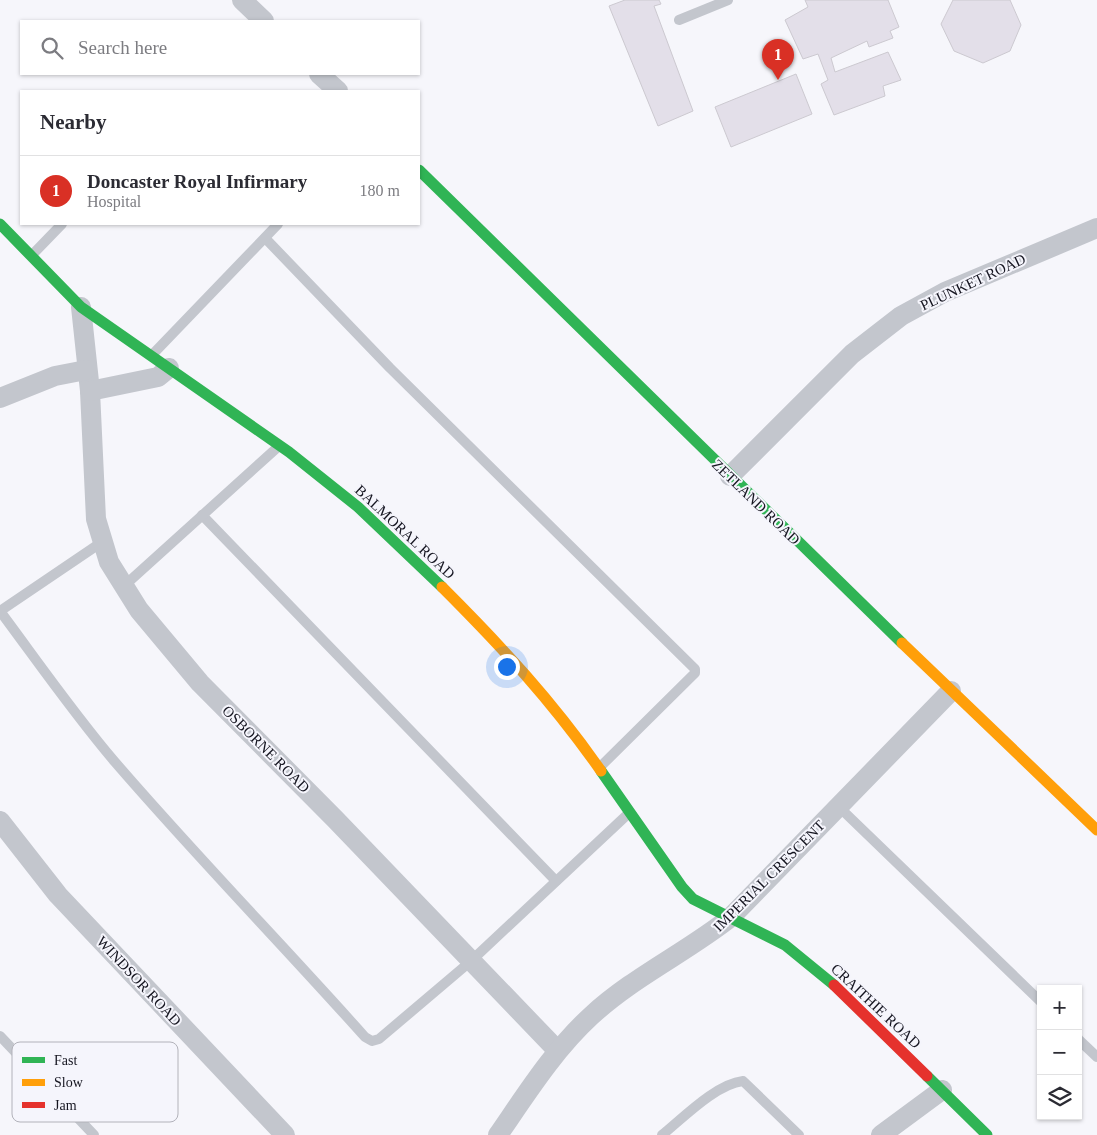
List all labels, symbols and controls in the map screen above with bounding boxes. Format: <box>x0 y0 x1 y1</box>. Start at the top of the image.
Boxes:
search box <box>20 20 420 75</box>
icon: search <box>38 34 66 62</box>
text: Search here <box>78 37 167 58</box>
pin: 1 <box>762 39 794 80</box>
text: Nearby <box>40 110 107 134</box>
text: Doncaster Royal Infirmary <box>87 171 307 192</box>
text: 1 <box>52 182 60 199</box>
text: 180 m <box>360 182 400 199</box>
text: Hospital <box>87 193 141 210</box>
street label: PLUNKET ROAD <box>918 251 1028 313</box>
street label: ZETLAND ROAD <box>709 456 803 548</box>
street label: BALMORAL ROAD <box>352 482 458 582</box>
your location <box>494 654 520 680</box>
street label: OSBORNE ROAD <box>219 702 313 796</box>
street label: IMPERIAL CRESCENT <box>710 817 828 935</box>
street label: WINDSOR ROAD <box>94 933 185 1029</box>
street label: CRAITHIE ROAD <box>828 961 924 1052</box>
map controls <box>1037 985 1082 1120</box>
button: + <box>1037 985 1082 1030</box>
button: − <box>1037 1030 1082 1075</box>
legend <box>12 1042 178 1122</box>
text: Fast <box>54 1053 77 1068</box>
text: Slow <box>54 1075 84 1090</box>
button: layers <box>1037 1075 1082 1120</box>
text: Jam <box>54 1098 77 1113</box>

